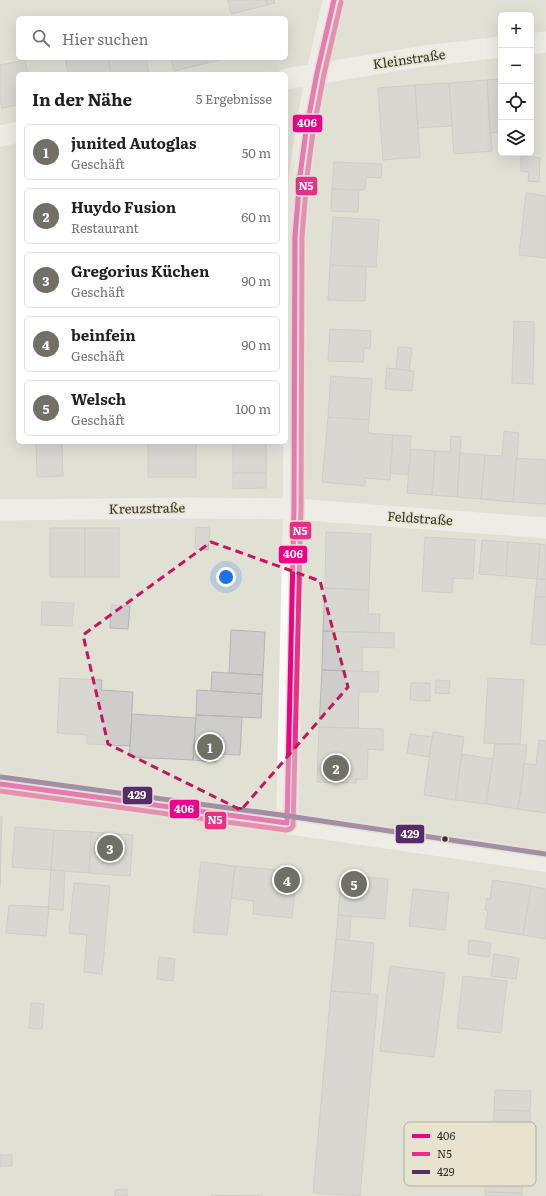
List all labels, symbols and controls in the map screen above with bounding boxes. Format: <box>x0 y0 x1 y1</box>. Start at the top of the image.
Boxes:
map controls <box>498 12 534 156</box>
button: + <box>498 12 534 48</box>
search box <box>16 16 288 60</box>
icon: search <box>30 27 52 49</box>
text: Hier suchen <box>62 27 148 50</box>
street label: Kleinstraße <box>371 44 447 73</box>
button: − <box>498 48 534 84</box>
button: locate <box>498 84 534 120</box>
text: In der Nähe <box>32 86 132 111</box>
text: 5 Ergebnisse <box>196 89 272 108</box>
line badge: 406 <box>292 114 323 133</box>
text: 406 <box>297 114 317 130</box>
button: layers <box>498 120 534 156</box>
text: junited Autoglas <box>71 131 196 154</box>
text: 1 <box>43 143 49 162</box>
text: 50 m <box>242 143 271 162</box>
text: Geschäft <box>71 154 125 173</box>
line badge: N5 <box>295 176 318 196</box>
text: N5 <box>298 177 314 193</box>
text: Huydo Fusion <box>71 195 176 218</box>
text: 2 <box>43 207 49 226</box>
text: 60 m <box>241 207 271 226</box>
text: Restaurant <box>71 218 139 237</box>
text: Gregorius Küchen <box>71 259 209 282</box>
text: 3 <box>42 271 50 290</box>
text: 90 m <box>241 271 271 290</box>
text: Geschäft <box>71 282 125 301</box>
text: beinfein <box>71 323 136 346</box>
text: 4 <box>42 335 50 354</box>
text: 90 m <box>241 335 271 354</box>
text: Geschäft <box>71 346 125 365</box>
text: Welsch <box>71 387 126 410</box>
text: 5 <box>42 399 50 418</box>
text: 100 m <box>235 399 271 418</box>
text: Geschäft <box>71 410 125 429</box>
street label: Kreuzstraße <box>109 497 186 518</box>
street label: Feldstraße <box>387 506 454 529</box>
line badge: N5 <box>289 521 312 540</box>
text: N5 <box>292 522 308 538</box>
line badge: 406 <box>278 545 308 564</box>
text: 406 <box>283 545 303 561</box>
your location <box>216 567 236 587</box>
pin: 1 <box>197 732 223 762</box>
pin: 2 <box>323 753 349 783</box>
line badge: 429 <box>122 786 153 805</box>
text: 429 <box>128 786 146 802</box>
line badge: 406 <box>169 799 200 819</box>
text: 406 <box>174 800 194 816</box>
line badge: N5 <box>204 811 227 830</box>
text: N5 <box>207 811 223 827</box>
line badge: 429 <box>395 824 425 844</box>
text: 429 <box>401 825 419 841</box>
pin: 3 <box>97 833 123 863</box>
unlabelled marker <box>440 834 450 844</box>
pin: 4 <box>274 865 300 895</box>
pin: 5 <box>341 869 367 899</box>
legend <box>404 1122 536 1186</box>
text: 406 <box>437 1127 455 1143</box>
text: N5 <box>437 1145 452 1161</box>
text: 429 <box>437 1163 455 1179</box>

